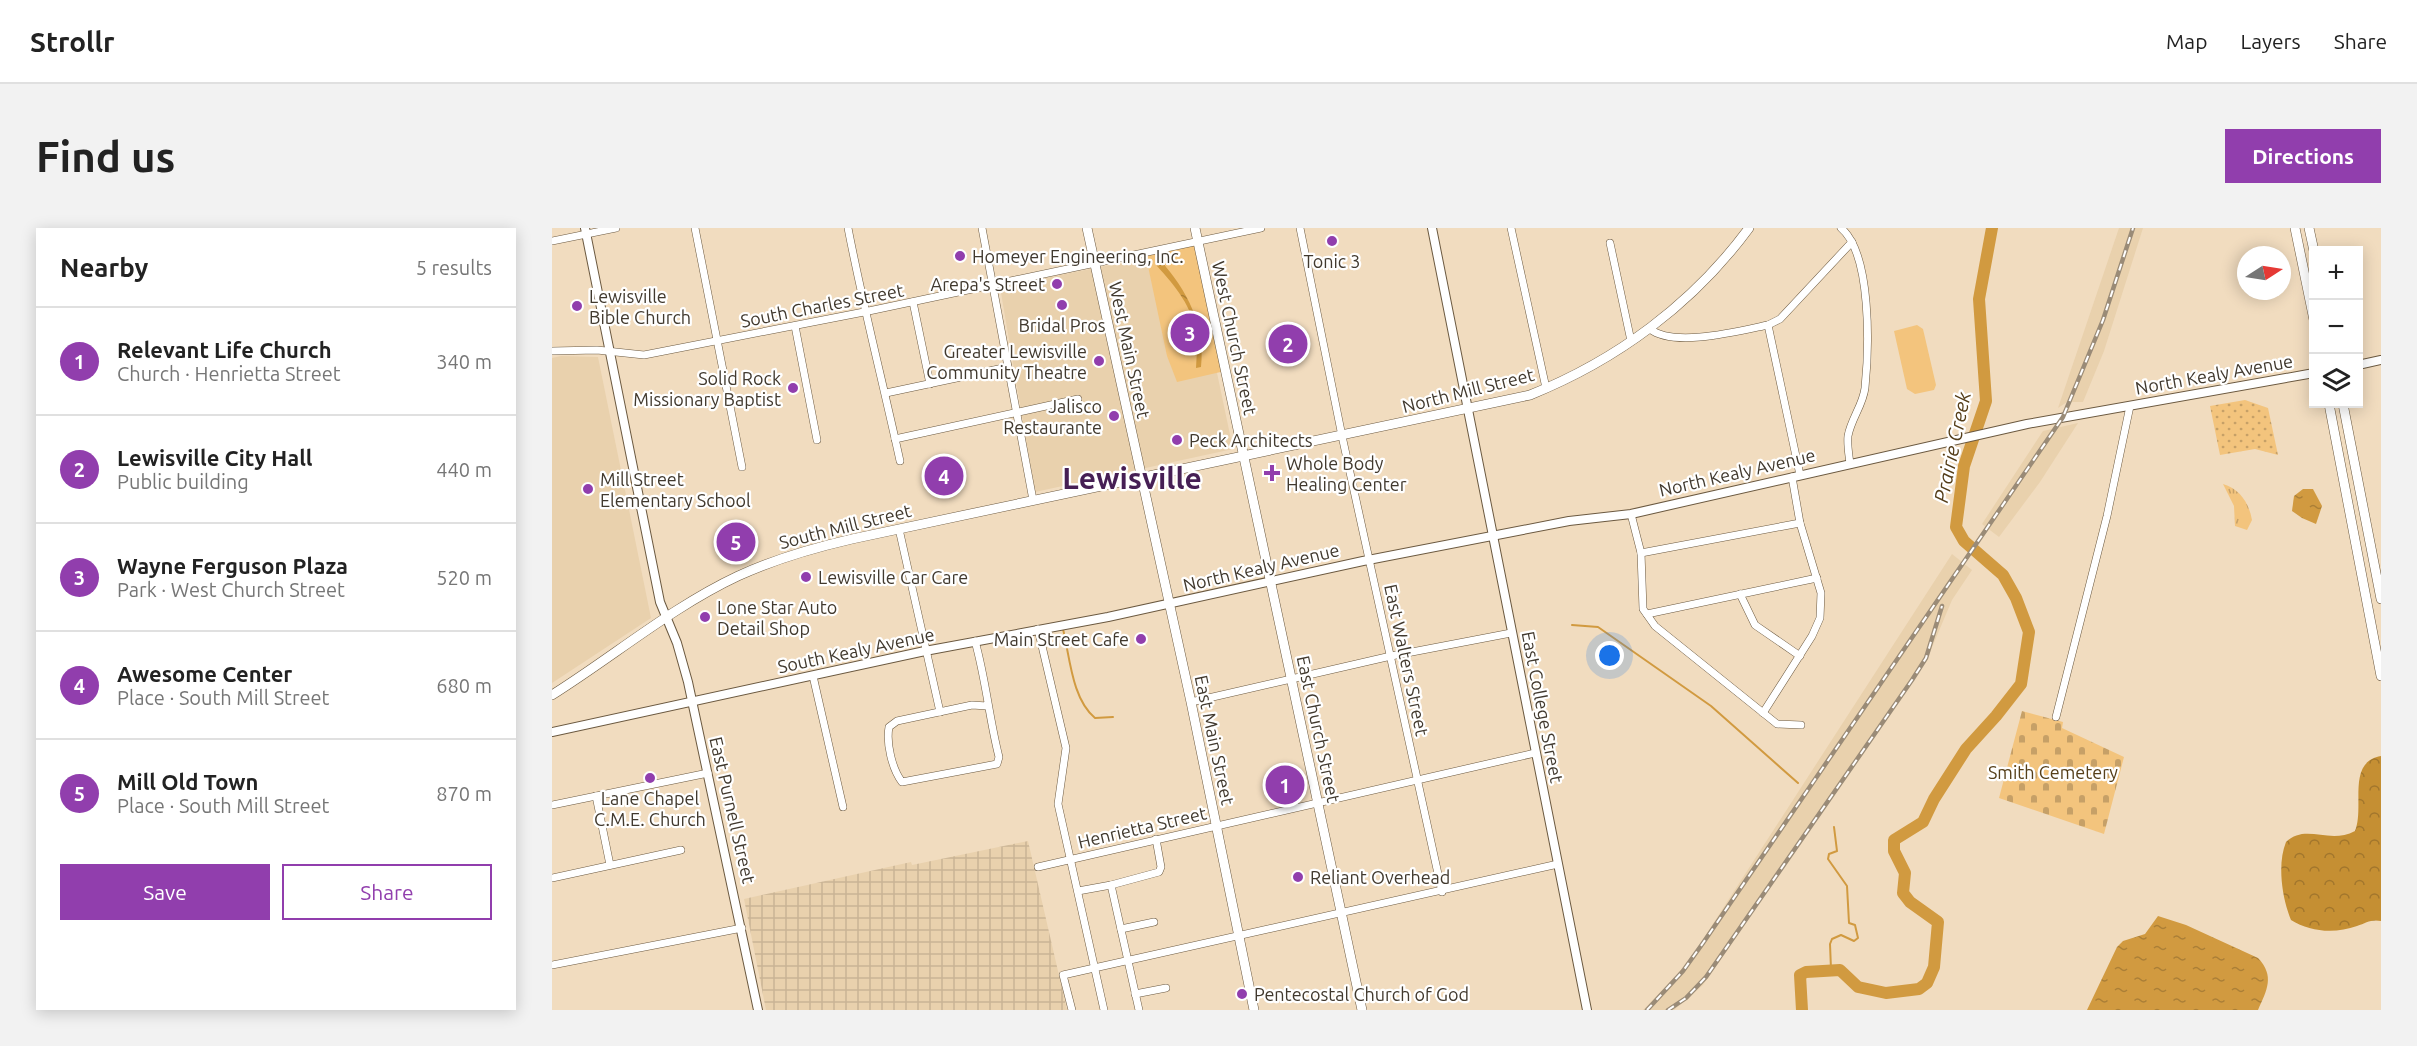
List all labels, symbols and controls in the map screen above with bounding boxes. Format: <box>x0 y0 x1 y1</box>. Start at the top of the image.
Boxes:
text: Strollr <box>30 26 115 57</box>
text: Map <box>2166 29 2207 53</box>
text: Layers <box>2240 29 2301 53</box>
text: Share <box>2334 29 2387 53</box>
button: Directions <box>2225 129 2381 183</box>
text: Find us <box>36 133 175 180</box>
marker: Tonic 3 <box>1325 234 1339 248</box>
place label: Homeyer Engineering, Inc. <box>972 246 1184 266</box>
north arrow <box>2237 246 2291 300</box>
map controls <box>2309 246 2363 408</box>
button: + <box>2309 246 2363 300</box>
marker: Homeyer Engineering, Inc. <box>953 249 967 263</box>
place label: Tonic 3 <box>1304 251 1360 271</box>
text: Nearby <box>60 253 148 282</box>
text: 5 results <box>416 256 492 279</box>
street label: West Church Street <box>1209 259 1261 417</box>
place label: Arepa's Street <box>931 274 1045 294</box>
marker: Arepa's Street <box>1050 277 1064 291</box>
street label: South Charles Street <box>739 279 905 331</box>
street label: West Main Street <box>1106 280 1154 420</box>
place label: Lewisville Bible Church <box>589 286 691 327</box>
marker: Bridal Pros <box>1055 298 1069 312</box>
marker: Lewisville Bible Church <box>570 299 584 313</box>
button: − <box>2309 300 2363 354</box>
pin: 3 <box>1170 310 1210 356</box>
place label: Bridal Pros <box>1018 315 1106 335</box>
pin: 2 <box>1268 322 1308 366</box>
text: Relevant Life Church <box>117 337 332 362</box>
place label: Greater Lewisville Community Theatre <box>926 341 1087 382</box>
text: 1 <box>74 350 85 373</box>
text: 340 m <box>436 350 492 373</box>
street label: North Kealy Avenue <box>2134 350 2294 398</box>
marker: Greater Lewisville Community Theatre <box>1092 354 1106 368</box>
button: layers <box>2309 354 2363 408</box>
text: Church · Henrietta Street <box>117 362 341 385</box>
street label: North Mill Street <box>1400 364 1536 416</box>
place label: Solid Rock Missionary Baptist <box>633 368 781 409</box>
marker: Solid Rock Missionary Baptist <box>786 381 800 395</box>
water label: Prairie Creek <box>1929 389 1975 505</box>
place label: Jalisco Restaurante <box>1003 396 1102 437</box>
marker: Jalisco Restaurante <box>1107 409 1121 423</box>
place label: Peck Architects <box>1189 430 1313 450</box>
marker: Peck Architects <box>1170 433 1184 447</box>
street label: North Kealy Avenue <box>1657 444 1817 500</box>
text: Lewisville City Hall <box>117 445 313 470</box>
place label: Whole Body Healing Center <box>1286 453 1407 494</box>
pin: 4 <box>924 454 964 498</box>
text: 2 <box>74 458 85 481</box>
text: 440 m <box>436 458 492 481</box>
district label: Lewisville <box>1062 461 1202 495</box>
marker: Whole Body Healing Center <box>1263 464 1281 482</box>
place label: Mill Street Elementary School <box>600 469 751 510</box>
text: Public building <box>117 470 249 493</box>
marker: Mill Street Elementary School <box>581 482 595 496</box>
street label: South Mill Street <box>777 500 913 552</box>
pin: 5 <box>716 520 756 564</box>
street label: North Kealy Avenue <box>1181 539 1341 595</box>
text: Wayne Ferguson Plaza <box>117 553 348 578</box>
text: 3 <box>74 566 85 589</box>
text: 520 m <box>436 566 492 589</box>
place label: Lewisville Car Care <box>818 567 968 587</box>
marker: Lewisville Car Care <box>799 570 813 584</box>
text: Park · West Church Street <box>117 578 345 601</box>
street label: East Walters Street <box>1381 582 1433 738</box>
place label: Lone Star Auto Detail Shop <box>717 597 837 638</box>
marker: Lone Star Auto Detail Shop <box>698 610 712 624</box>
street label: South Kealy Avenue <box>776 624 936 676</box>
place label: Main Street Cafe <box>994 629 1129 649</box>
street label: East College Street <box>1518 630 1568 784</box>
marker: Main Street Cafe <box>1134 632 1148 646</box>
your location <box>1595 641 1624 670</box>
street label: East Church Street <box>1294 654 1344 804</box>
text: Awesome Center <box>117 661 292 686</box>
street label: East Main Street <box>1191 673 1239 807</box>
text: 4 <box>74 674 85 697</box>
text: 680 m <box>436 674 492 697</box>
text: Place · South Mill Street <box>117 686 329 709</box>
street label: East Purnell Street <box>706 735 760 885</box>
pin: 1 <box>1266 762 1304 808</box>
park label: Smith Cemetery <box>1988 762 2118 782</box>
text: Mill Old Town <box>117 769 258 794</box>
marker: Lane Chapel C.M.E. Church <box>643 771 657 785</box>
text: 5 <box>74 782 85 805</box>
text: 870 m <box>436 782 492 805</box>
place label: Lane Chapel C.M.E. Church <box>594 788 706 829</box>
text: Place · South Mill Street <box>117 794 329 817</box>
street label: Henrietta Street <box>1076 802 1208 852</box>
button: Save <box>60 864 270 920</box>
button: Share <box>282 864 492 920</box>
place label: Reliant Overhead <box>1310 867 1450 887</box>
marker: Reliant Overhead <box>1291 870 1305 884</box>
place label: Pentecostal Church of God <box>1254 984 1469 1004</box>
marker: Pentecostal Church of God <box>1235 987 1249 1001</box>

